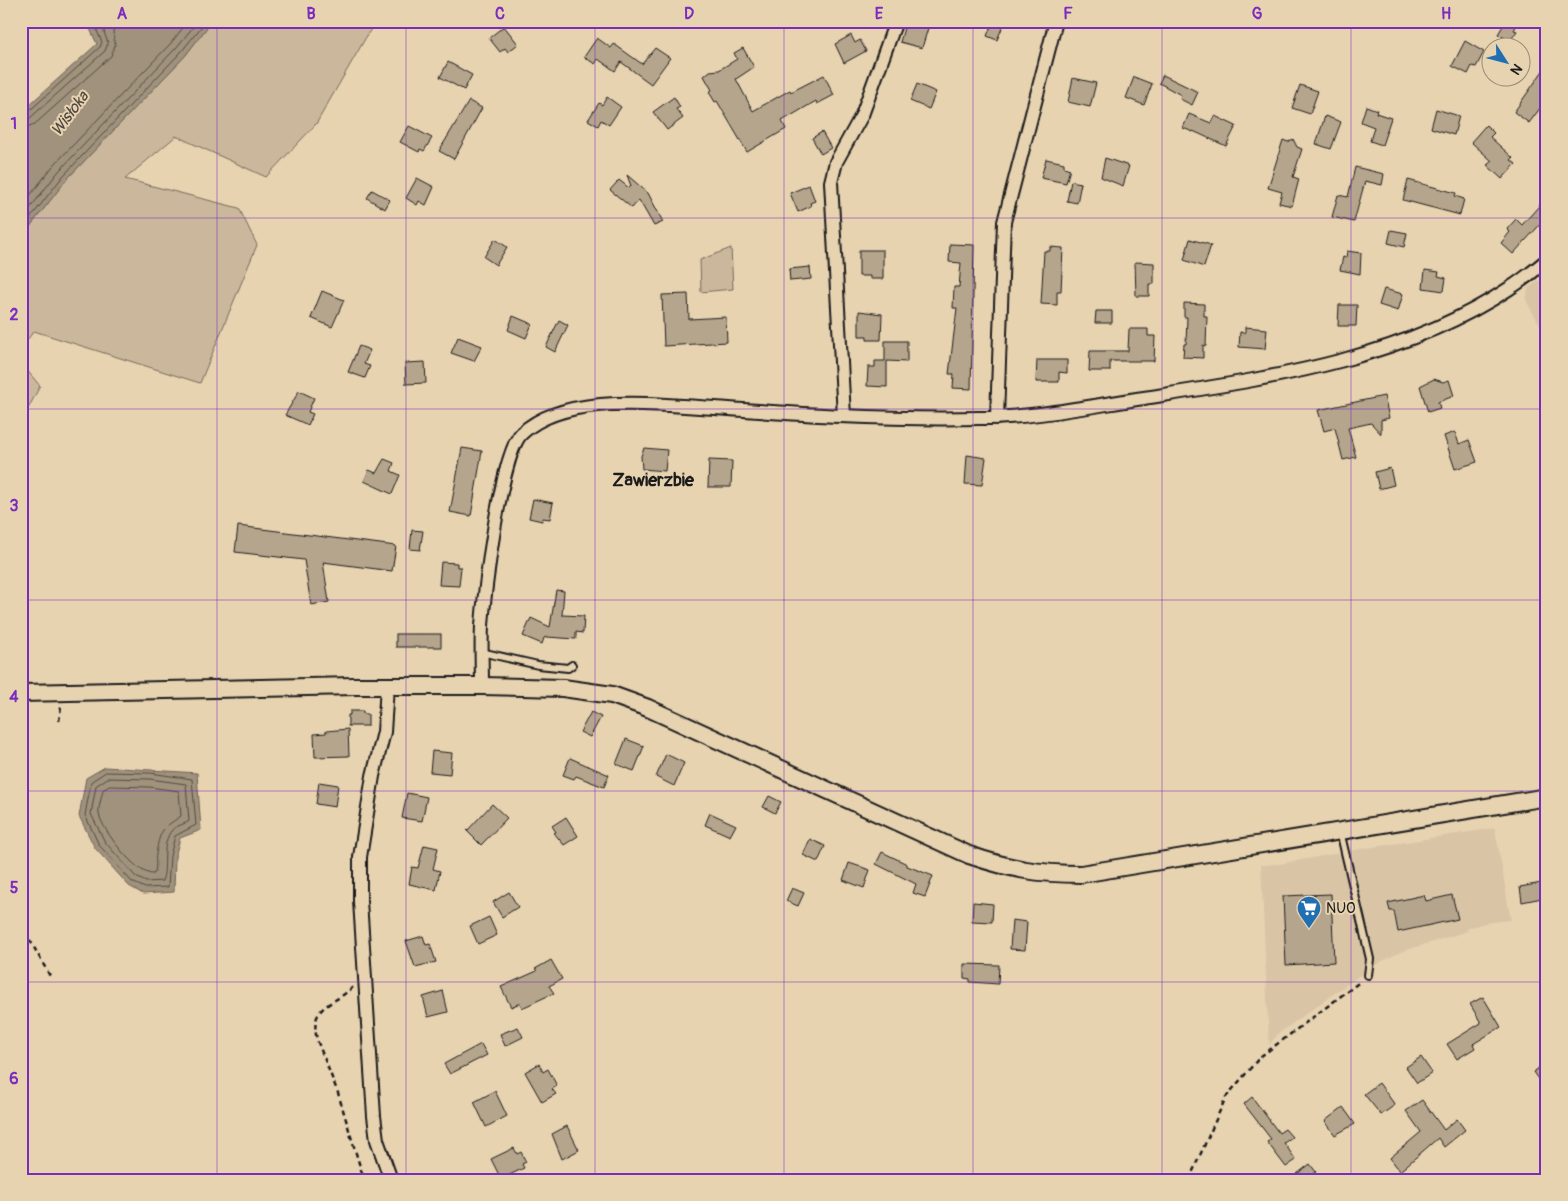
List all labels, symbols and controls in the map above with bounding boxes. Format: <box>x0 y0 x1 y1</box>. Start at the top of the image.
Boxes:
text: A <box>117 4 128 24</box>
text: B <box>306 4 316 24</box>
text: C <box>495 4 505 24</box>
text: D <box>684 4 694 24</box>
text: E <box>875 4 884 24</box>
text: F <box>1063 4 1073 24</box>
text: G <box>1252 4 1263 24</box>
text: H <box>1441 4 1451 24</box>
north arrow <box>1480 38 1530 88</box>
text: N <box>1506 61 1526 78</box>
water label: Wisłoka <box>47 86 94 140</box>
text: 1 <box>11 114 17 134</box>
text: 2 <box>10 305 19 325</box>
district label: Zawierzbie <box>612 469 695 492</box>
text: 3 <box>10 496 19 516</box>
text: 4 <box>9 687 19 707</box>
text: 5 <box>10 878 19 898</box>
supermarket icon: NUO <box>1296 895 1322 929</box>
place label: NUO <box>1326 899 1356 918</box>
text: 6 <box>9 1069 19 1089</box>

